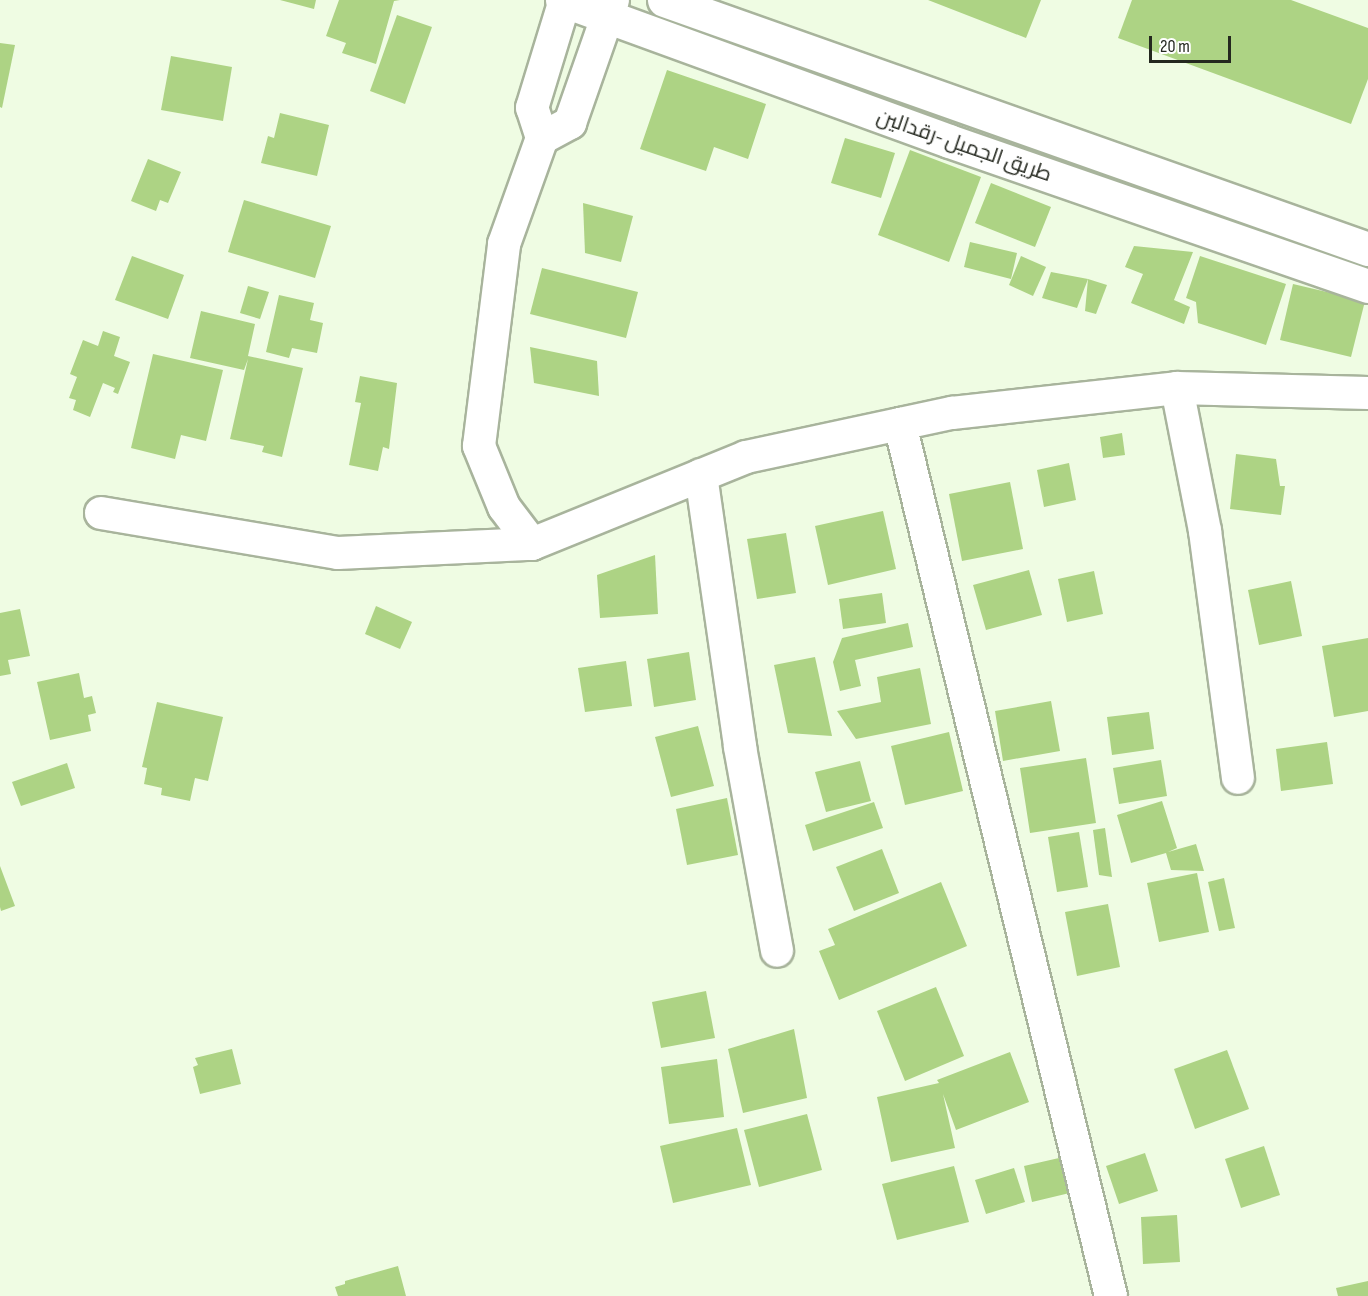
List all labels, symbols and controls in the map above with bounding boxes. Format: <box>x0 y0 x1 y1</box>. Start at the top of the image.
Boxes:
scale bar <box>1152 24 1234 62</box>
text: 20 m <box>1160 36 1190 57</box>
street label: طريق الجميل -رقدالين <box>873 104 1055 188</box>

